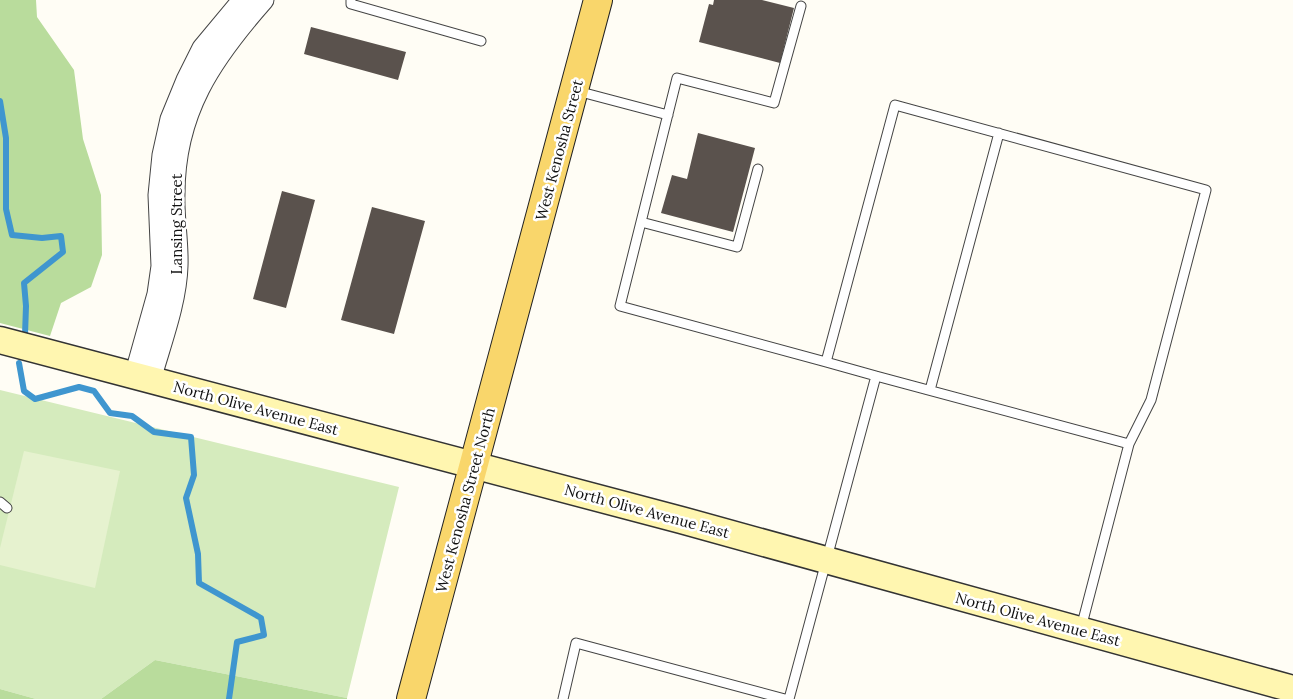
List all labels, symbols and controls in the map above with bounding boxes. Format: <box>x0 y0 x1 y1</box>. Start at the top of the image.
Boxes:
street label: West Kenosha Street <box>531 77 587 223</box>
street label: Lansing Street <box>167 173 186 274</box>
street label: North Olive Avenue East <box>172 377 341 439</box>
street label: West Kenosha Street North <box>431 405 499 595</box>
street label: North Olive Avenue East <box>563 480 732 542</box>
street label: North Olive Avenue East <box>954 588 1123 650</box>

